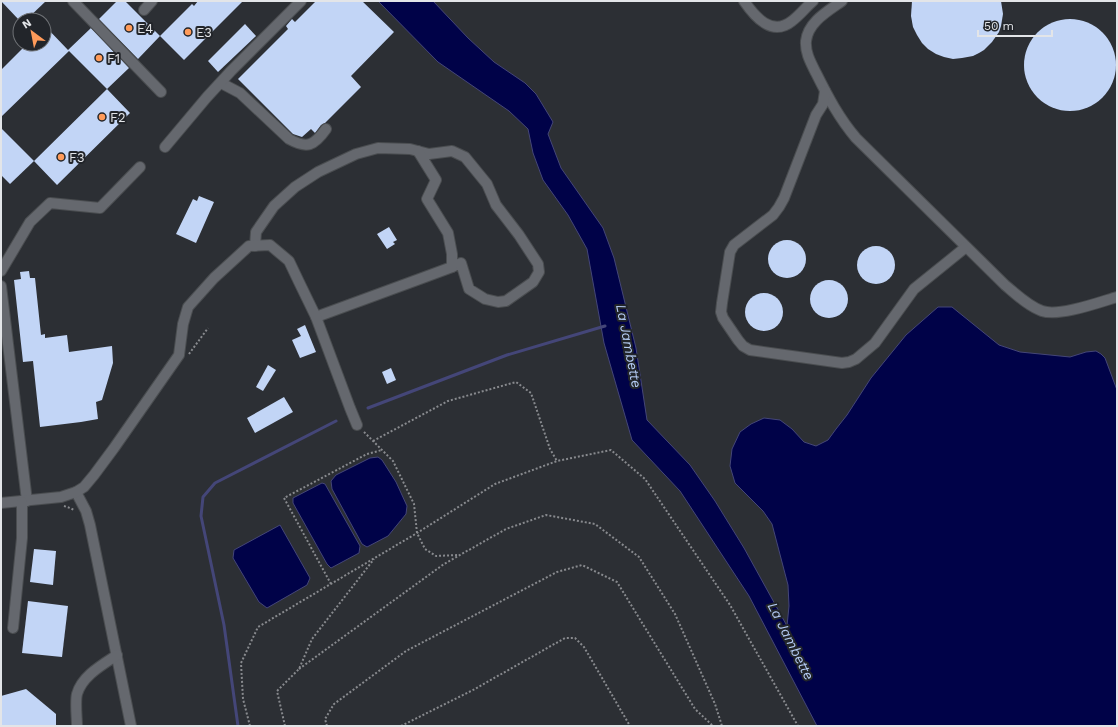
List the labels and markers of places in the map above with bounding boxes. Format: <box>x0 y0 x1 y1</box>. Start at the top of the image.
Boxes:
place label: E4 <box>137 21 153 36</box>
marker: E4 <box>124 23 134 33</box>
place label: E3 <box>196 25 212 40</box>
marker: E3 <box>183 27 193 37</box>
place label: F1 <box>107 51 120 66</box>
marker: F1 <box>94 53 104 63</box>
place label: F2 <box>110 110 126 125</box>
marker: F2 <box>97 112 107 122</box>
place label: F3 <box>69 150 85 165</box>
marker: F3 <box>56 152 66 162</box>

